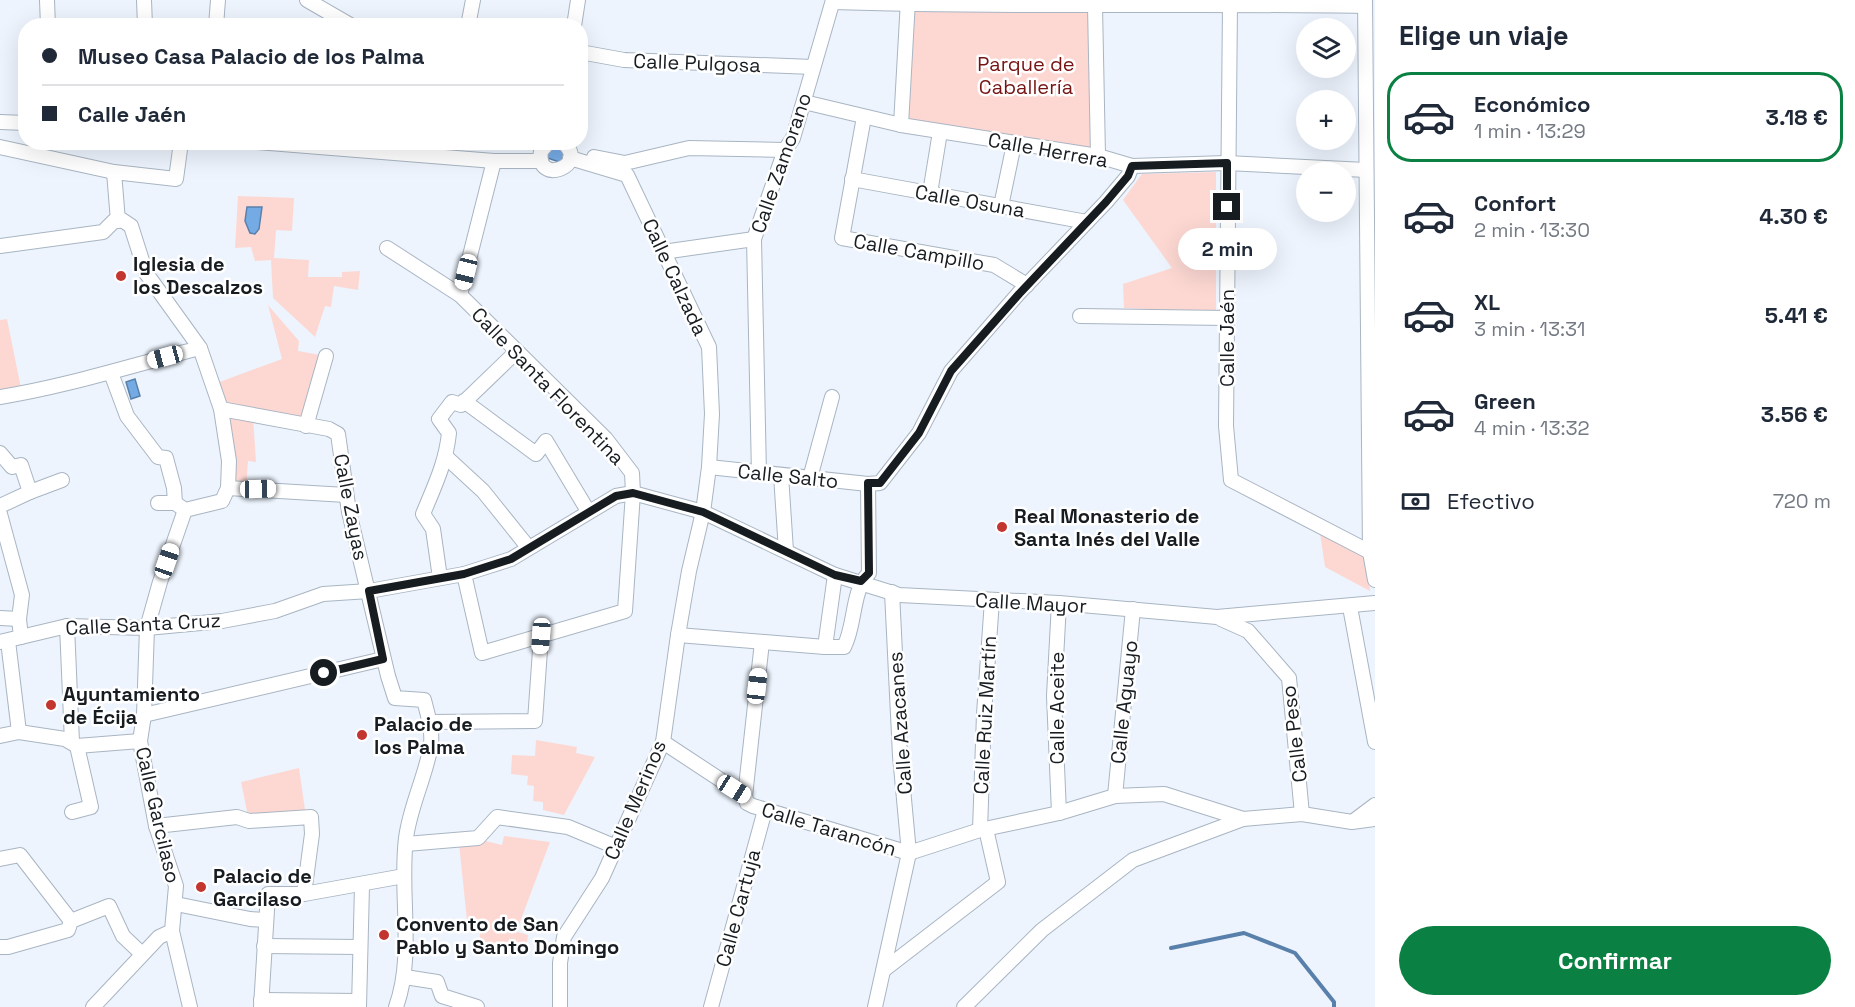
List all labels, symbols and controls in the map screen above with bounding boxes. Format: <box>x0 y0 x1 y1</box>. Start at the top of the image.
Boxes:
map controls <box>1296 18 1356 222</box>
button: layers <box>1296 18 1356 78</box>
text: Elige un viaje <box>1399 18 1569 53</box>
text: Museo Casa Palacio de los Palma <box>78 42 425 70</box>
street label: Calle Pulgosa <box>633 48 761 78</box>
park label: Parque de Caballería <box>977 51 1075 100</box>
street label: Calle Zamorano <box>745 89 817 237</box>
button: + <box>1296 90 1356 150</box>
icon: car <box>1402 90 1456 144</box>
text: Económico <box>1474 90 1591 118</box>
text: Calle Jaén <box>78 100 186 128</box>
text: 3.18 € <box>1766 103 1828 131</box>
text: 1 min · 13:29 <box>1474 118 1586 144</box>
street label: Calle Herrera <box>986 127 1110 173</box>
button: − <box>1296 162 1356 222</box>
street label: Calle Osuna <box>913 179 1027 223</box>
icon: car <box>1402 189 1456 243</box>
text: Confort <box>1474 189 1556 217</box>
route end <box>1213 193 1240 220</box>
text: 4.30 € <box>1759 202 1828 230</box>
street label: Calle Calzada <box>637 214 713 340</box>
text: 2 min · 13:30 <box>1474 217 1590 243</box>
street label: Calle Campillo <box>851 228 987 276</box>
callout: 2 min <box>1178 228 1276 270</box>
text: 2 min <box>1202 236 1253 262</box>
place label: Iglesia de los Descalzos <box>133 251 263 300</box>
car <box>453 252 479 292</box>
marker: Iglesia de los Descalzos <box>114 269 128 283</box>
icon: car <box>1402 288 1456 342</box>
text: XL <box>1474 288 1500 316</box>
street label: Calle Jaén <box>1214 289 1240 387</box>
text: 5.41 € <box>1765 301 1828 329</box>
street label: Calle Santa Florentina <box>466 302 630 470</box>
text: 3 min · 13:31 <box>1474 316 1585 342</box>
car <box>145 344 185 370</box>
icon: car <box>1402 387 1456 441</box>
text: Green <box>1474 387 1536 415</box>
text: 3.56 € <box>1761 400 1828 428</box>
text: 4 min · 13:32 <box>1474 415 1590 441</box>
street label: Calle Zayas <box>328 451 374 563</box>
street label: Calle Salto <box>736 458 840 494</box>
car <box>240 480 276 498</box>
icon: cash <box>1399 485 1432 518</box>
text: Efectivo <box>1447 487 1535 515</box>
text: 720 m <box>1773 488 1831 514</box>
place label: Real Monasterio de Santa Inés del Valle <box>1014 503 1200 552</box>
marker: Real Monasterio de Santa Inés del Valle <box>995 520 1009 534</box>
car <box>153 541 181 581</box>
street label: Calle Mayor <box>974 587 1088 619</box>
street label: Calle Santa Cruz <box>65 607 221 641</box>
car <box>531 617 551 655</box>
street label: Calle Ruiz Martín <box>968 635 1002 795</box>
street label: Calle Aguayo <box>1105 639 1143 765</box>
street label: Calle Azacanes <box>882 651 918 795</box>
street label: Calle Aceite <box>1044 652 1070 764</box>
route start <box>310 659 337 686</box>
car <box>746 667 768 705</box>
place label: Ayuntamiento de Écija <box>63 681 200 730</box>
street label: Calle Peso <box>1275 684 1313 784</box>
marker: Ayuntamiento de Écija <box>44 698 58 712</box>
place label: Palacio de los Palma <box>374 711 473 760</box>
marker: Palacio de los Palma <box>355 728 369 742</box>
street label: Calle Merinos <box>598 736 672 864</box>
street label: Calle Garcilaso <box>130 744 186 886</box>
car <box>714 772 754 806</box>
street label: Calle Tarancón <box>758 796 900 862</box>
street label: Calle Cartuja <box>710 846 766 970</box>
place label: Palacio de Garcilaso <box>213 863 312 912</box>
marker: Palacio de Garcilaso <box>194 880 208 894</box>
place label: Convento de San Pablo y Santo Domingo <box>396 911 619 960</box>
button: Confirmar <box>1399 926 1831 995</box>
marker: Convento de San Pablo y Santo Domingo <box>377 928 391 942</box>

